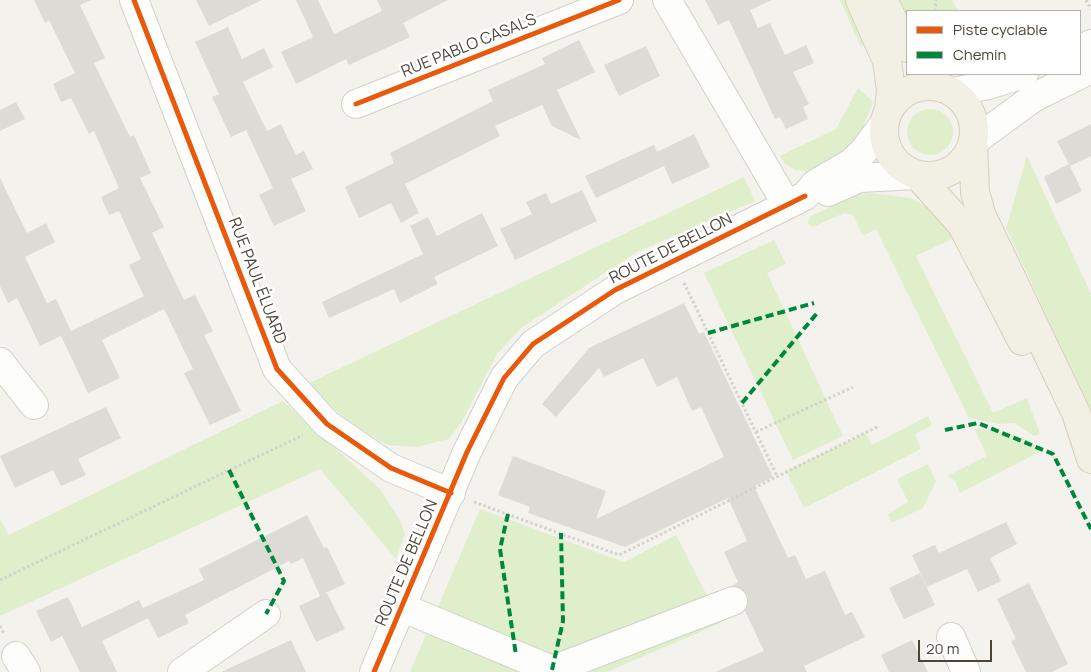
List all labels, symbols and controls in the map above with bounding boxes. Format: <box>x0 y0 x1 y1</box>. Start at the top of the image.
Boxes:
street label: RUE PABLO CASALS <box>399 10 539 82</box>
legend <box>906 10 1081 75</box>
text: Piste cyclable <box>953 19 1048 40</box>
text: Chemin <box>953 44 1006 65</box>
street label: ROUTE DE BELLON <box>606 210 736 288</box>
street label: RUE PAUL ÉLUARD <box>224 215 290 347</box>
street label: ROUTE DE BELLON <box>372 497 442 629</box>
scale bar <box>921 630 995 662</box>
text: 20 m <box>926 638 959 659</box>

